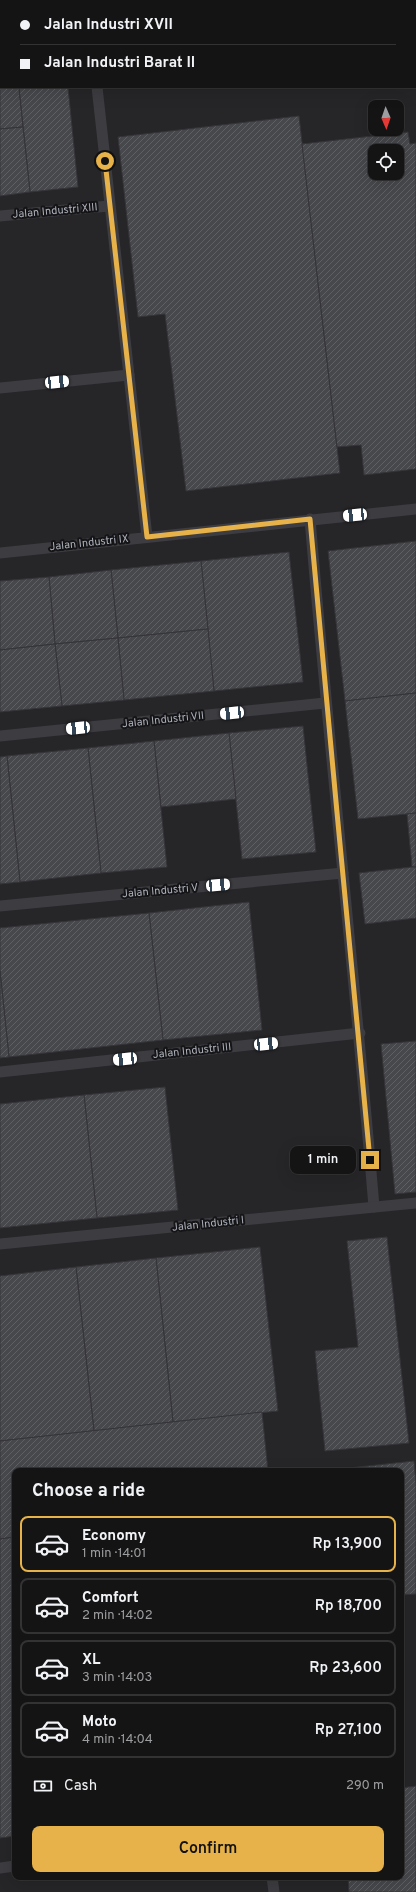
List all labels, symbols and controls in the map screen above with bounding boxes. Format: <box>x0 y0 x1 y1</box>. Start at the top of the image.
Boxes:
text: Jalan Industri XVII <box>44 16 173 35</box>
text: Jalan Industri Barat II <box>44 54 195 73</box>
north arrow <box>368 100 404 136</box>
map controls <box>368 100 404 180</box>
button: locate <box>368 144 404 180</box>
route start <box>96 152 114 170</box>
street label: Jalan Industri XIII <box>12 200 98 222</box>
car <box>44 375 70 389</box>
car <box>342 508 368 522</box>
street label: Jalan Industri IX <box>49 532 130 554</box>
car <box>219 706 245 720</box>
street label: Jalan Industri VII <box>121 709 205 731</box>
car <box>65 721 91 735</box>
car <box>206 878 230 892</box>
street label: Jalan Industri V <box>121 881 199 901</box>
car <box>253 1037 279 1051</box>
street label: Jalan Industri III <box>152 1040 232 1062</box>
car <box>112 1052 138 1066</box>
callout: 1 min <box>290 1146 356 1174</box>
route end <box>361 1151 379 1169</box>
text: 1 min <box>308 1152 338 1168</box>
street label: Jalan Industri I <box>171 1213 245 1235</box>
text: Choose a ride <box>32 1480 145 1503</box>
icon: car <box>34 1526 70 1562</box>
text: Economy <box>82 1527 146 1546</box>
text: Rp 13,900 <box>313 1535 382 1554</box>
text: 1 min · 14:01 <box>82 1546 146 1562</box>
icon: car <box>34 1588 70 1624</box>
text: Comfort <box>82 1589 139 1608</box>
text: Rp 18,700 <box>315 1597 382 1616</box>
text: 2 min · 14:02 <box>82 1608 153 1624</box>
icon: car <box>34 1650 70 1686</box>
text: XL <box>82 1651 100 1670</box>
text: Rp 23,600 <box>309 1659 382 1678</box>
text: 3 min · 14:03 <box>82 1670 152 1686</box>
icon: car <box>34 1712 70 1748</box>
text: Moto <box>82 1713 117 1732</box>
text: Rp 27,100 <box>315 1721 382 1740</box>
text: 4 min · 14:04 <box>82 1732 153 1748</box>
icon: cash <box>32 1775 54 1797</box>
text: Cash <box>64 1777 97 1796</box>
text: 290 m <box>346 1778 384 1794</box>
button: Confirm <box>32 1826 384 1872</box>

